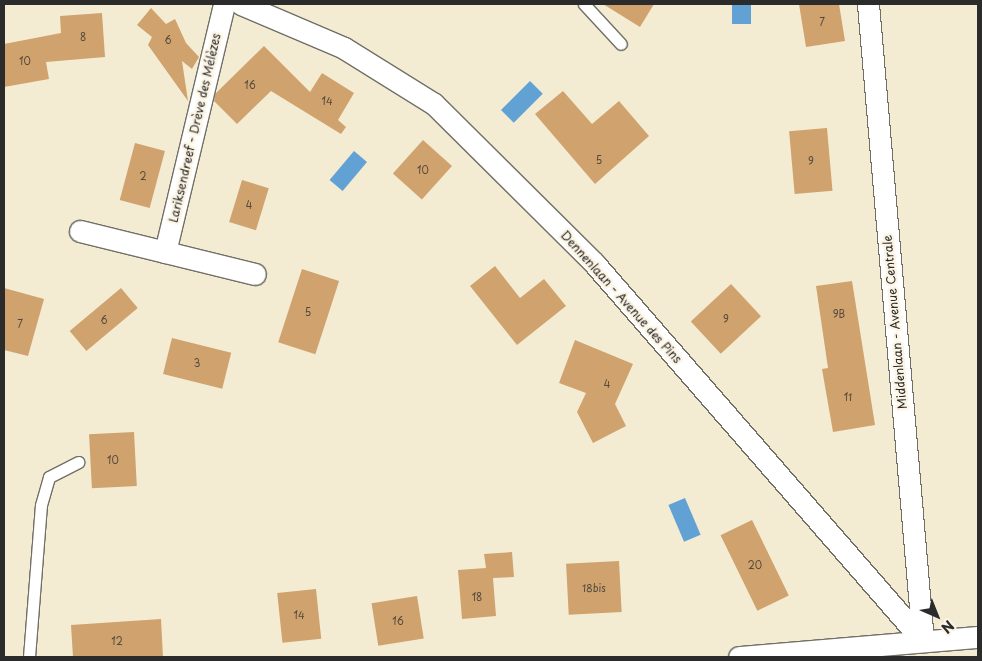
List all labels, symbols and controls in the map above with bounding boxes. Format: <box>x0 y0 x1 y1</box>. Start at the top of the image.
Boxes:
house number: 7 <box>819 16 825 28</box>
house number: 8 <box>80 31 86 43</box>
street label: Lariksendreef - Drève des Mélèzes <box>166 31 224 225</box>
house number: 6 <box>164 34 172 46</box>
house number: 10 <box>19 55 31 67</box>
house number: 16 <box>244 79 256 91</box>
house number: 14 <box>321 95 333 107</box>
house number: 5 <box>596 154 602 166</box>
house number: 9 <box>808 155 814 167</box>
house number: 10 <box>417 164 429 176</box>
house number: 2 <box>139 170 147 182</box>
house number: 4 <box>246 199 252 211</box>
street label: Dennenlaan - Avenue des Pins <box>557 227 685 367</box>
street label: Middenlaan - Avenue Centrale <box>880 234 910 410</box>
house number: 5 <box>305 306 311 318</box>
house number: 9B <box>833 308 845 320</box>
house number: 9 <box>723 313 729 325</box>
house number: 6 <box>100 314 108 326</box>
house number: 7 <box>17 318 23 330</box>
house number: 3 <box>194 357 200 369</box>
house number: 4 <box>604 378 610 390</box>
house number: 11 <box>844 391 852 403</box>
house number: 10 <box>107 454 119 466</box>
house number: 20 <box>748 559 762 571</box>
house number: 18bis <box>582 582 606 594</box>
house number: 18 <box>472 591 482 603</box>
north arrow <box>912 591 962 641</box>
house number: 14 <box>293 609 305 621</box>
house number: 16 <box>392 615 404 627</box>
text: N <box>936 616 959 639</box>
house number: 12 <box>111 635 123 647</box>

